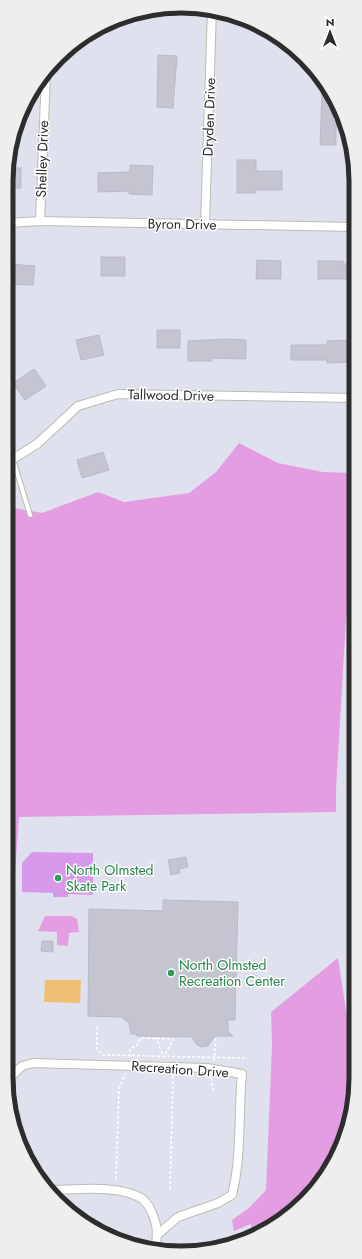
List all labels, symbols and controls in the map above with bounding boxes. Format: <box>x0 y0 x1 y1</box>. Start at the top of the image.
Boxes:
north arrow <box>310 12 350 52</box>
text: N <box>326 14 334 30</box>
street label: Dryden Drive <box>198 77 220 157</box>
street label: Shelley Drive <box>31 120 53 198</box>
street label: Byron Drive <box>147 213 217 235</box>
street label: Tallwood Drive <box>128 384 214 406</box>
place label: North Olmsted Skate Park <box>66 860 154 896</box>
marker: North Olmsted Skate Park <box>53 873 63 883</box>
place label: North Olmsted Recreation Center <box>179 955 285 991</box>
marker: North Olmsted Recreation Center <box>166 968 176 978</box>
street label: Recreation Drive <box>131 1056 229 1082</box>

